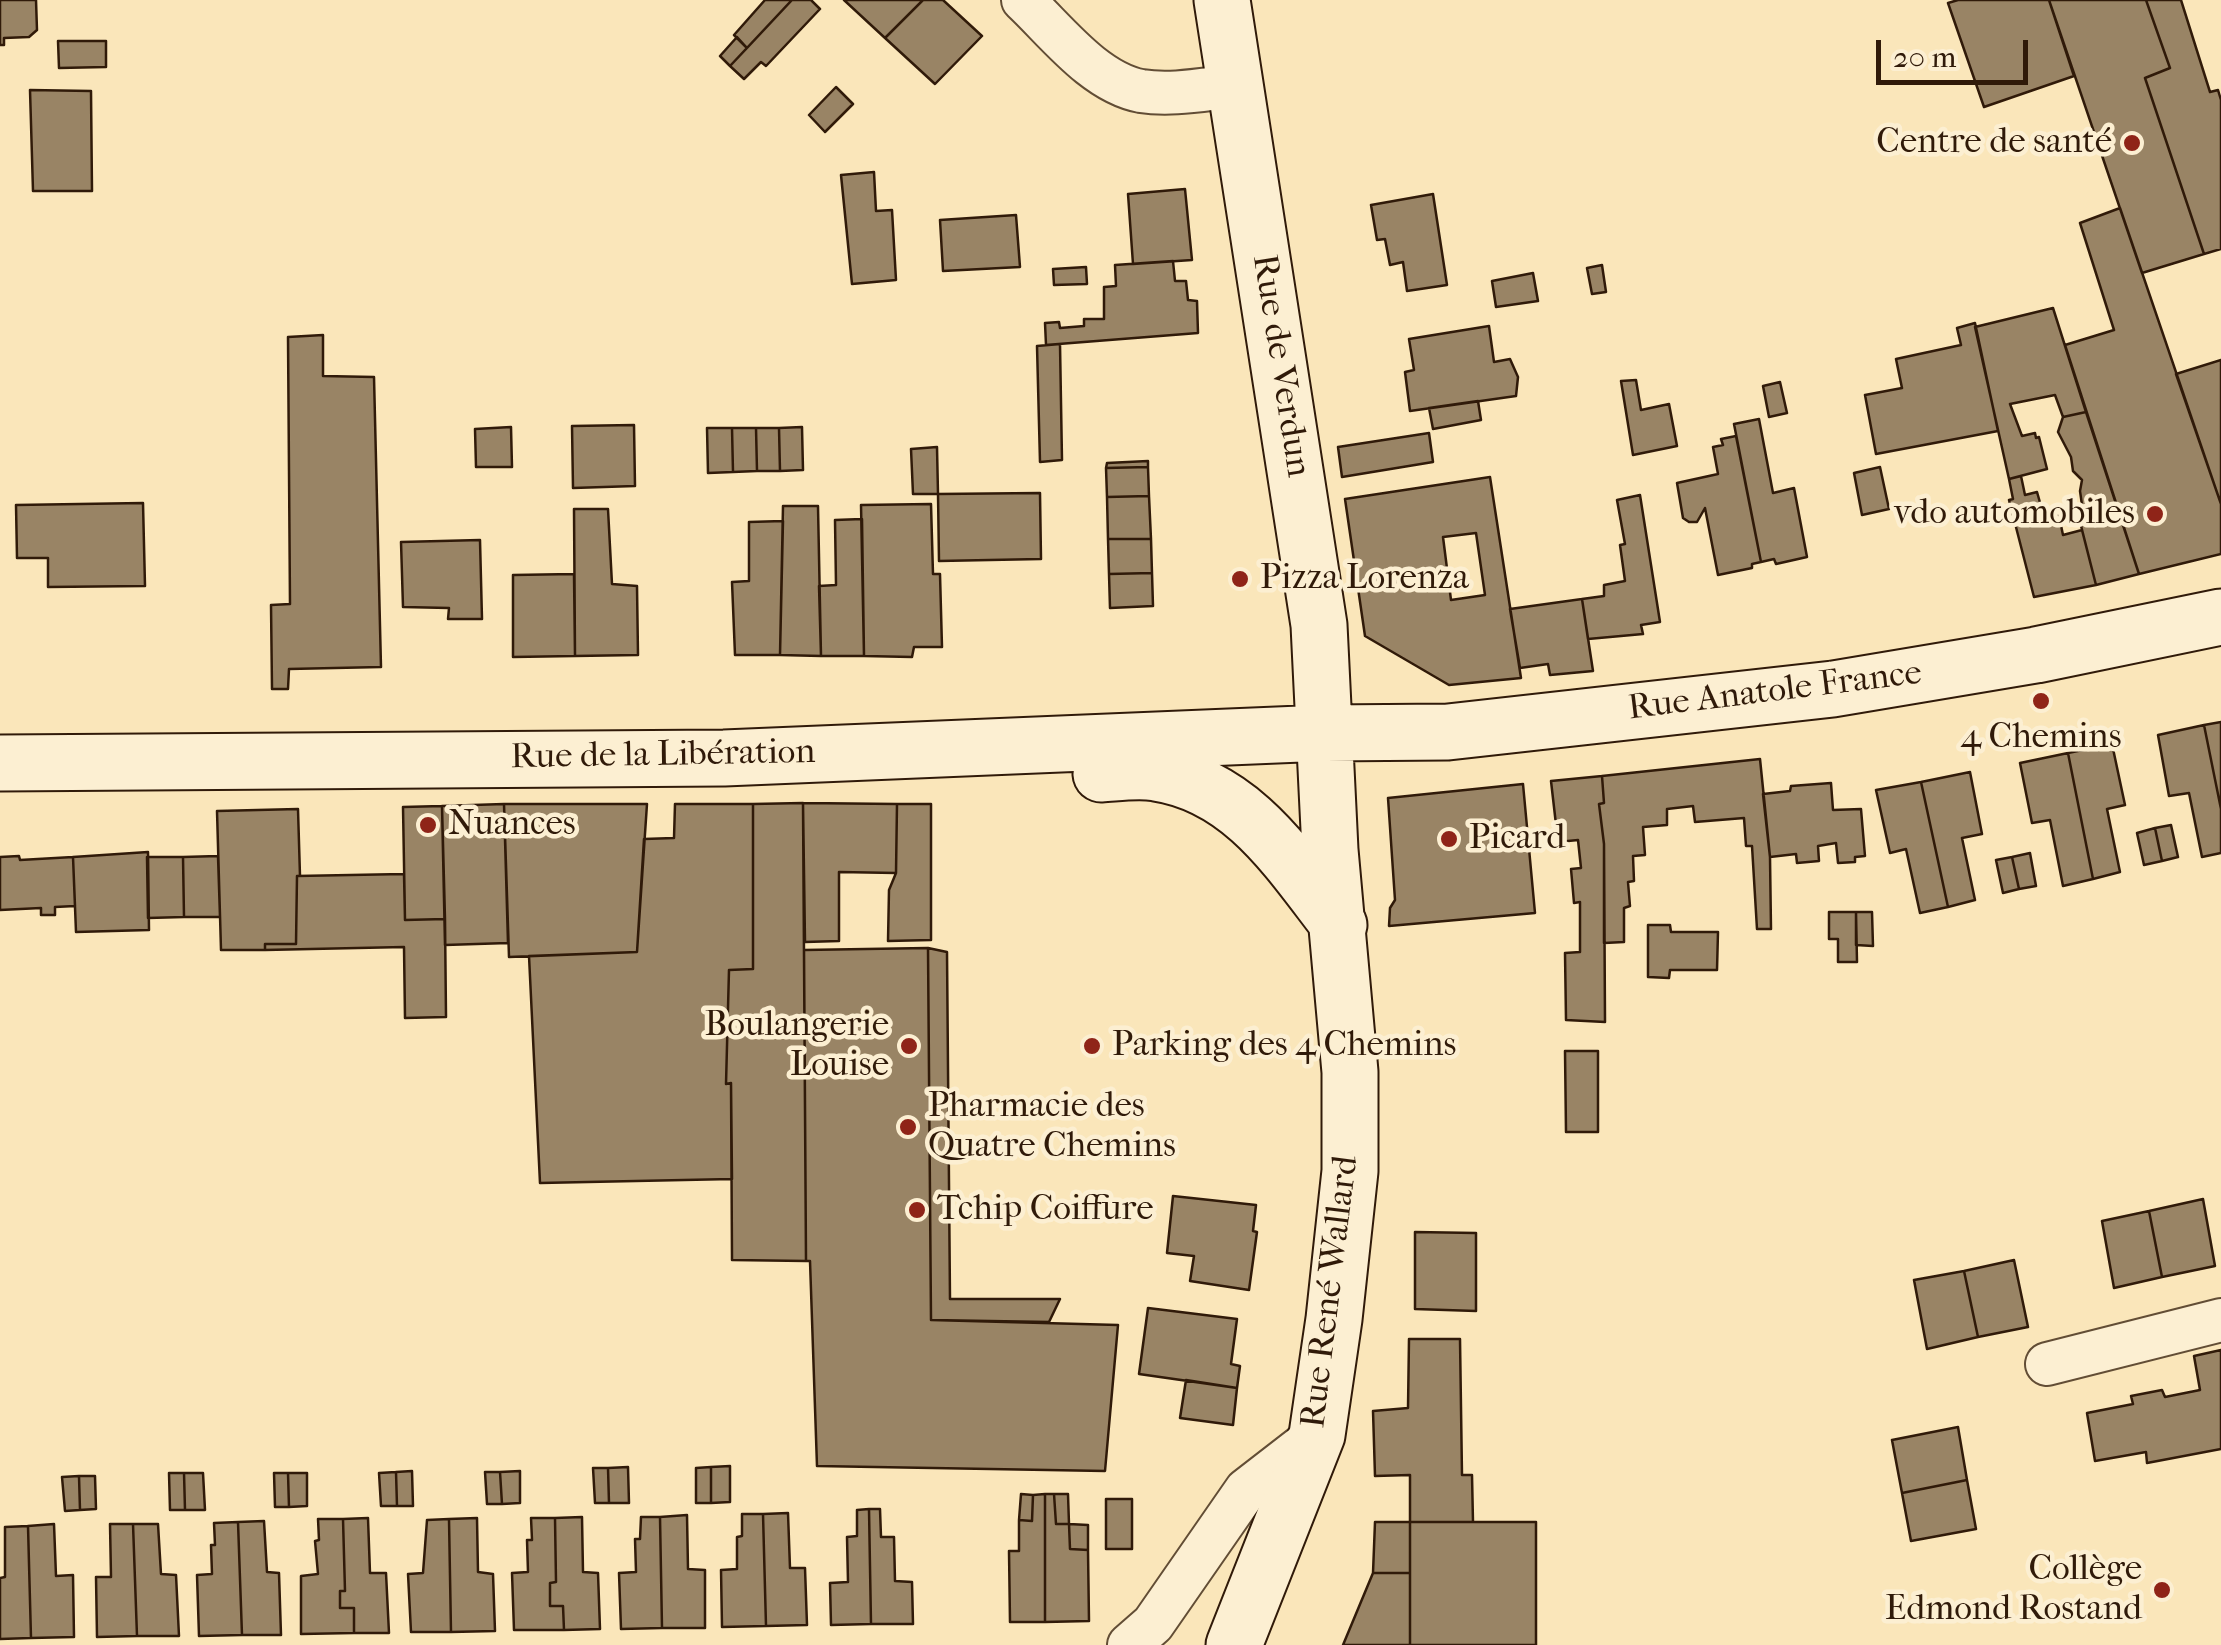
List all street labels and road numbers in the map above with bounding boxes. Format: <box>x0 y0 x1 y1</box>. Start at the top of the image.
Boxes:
street label: Rue de Verdun <box>1242 252 1318 480</box>
street label: Rue Anatole France <box>1626 653 1924 731</box>
street label: Rue de la Libération <box>510 732 816 780</box>
street label: Rue René Wallard <box>1293 1154 1369 1430</box>

